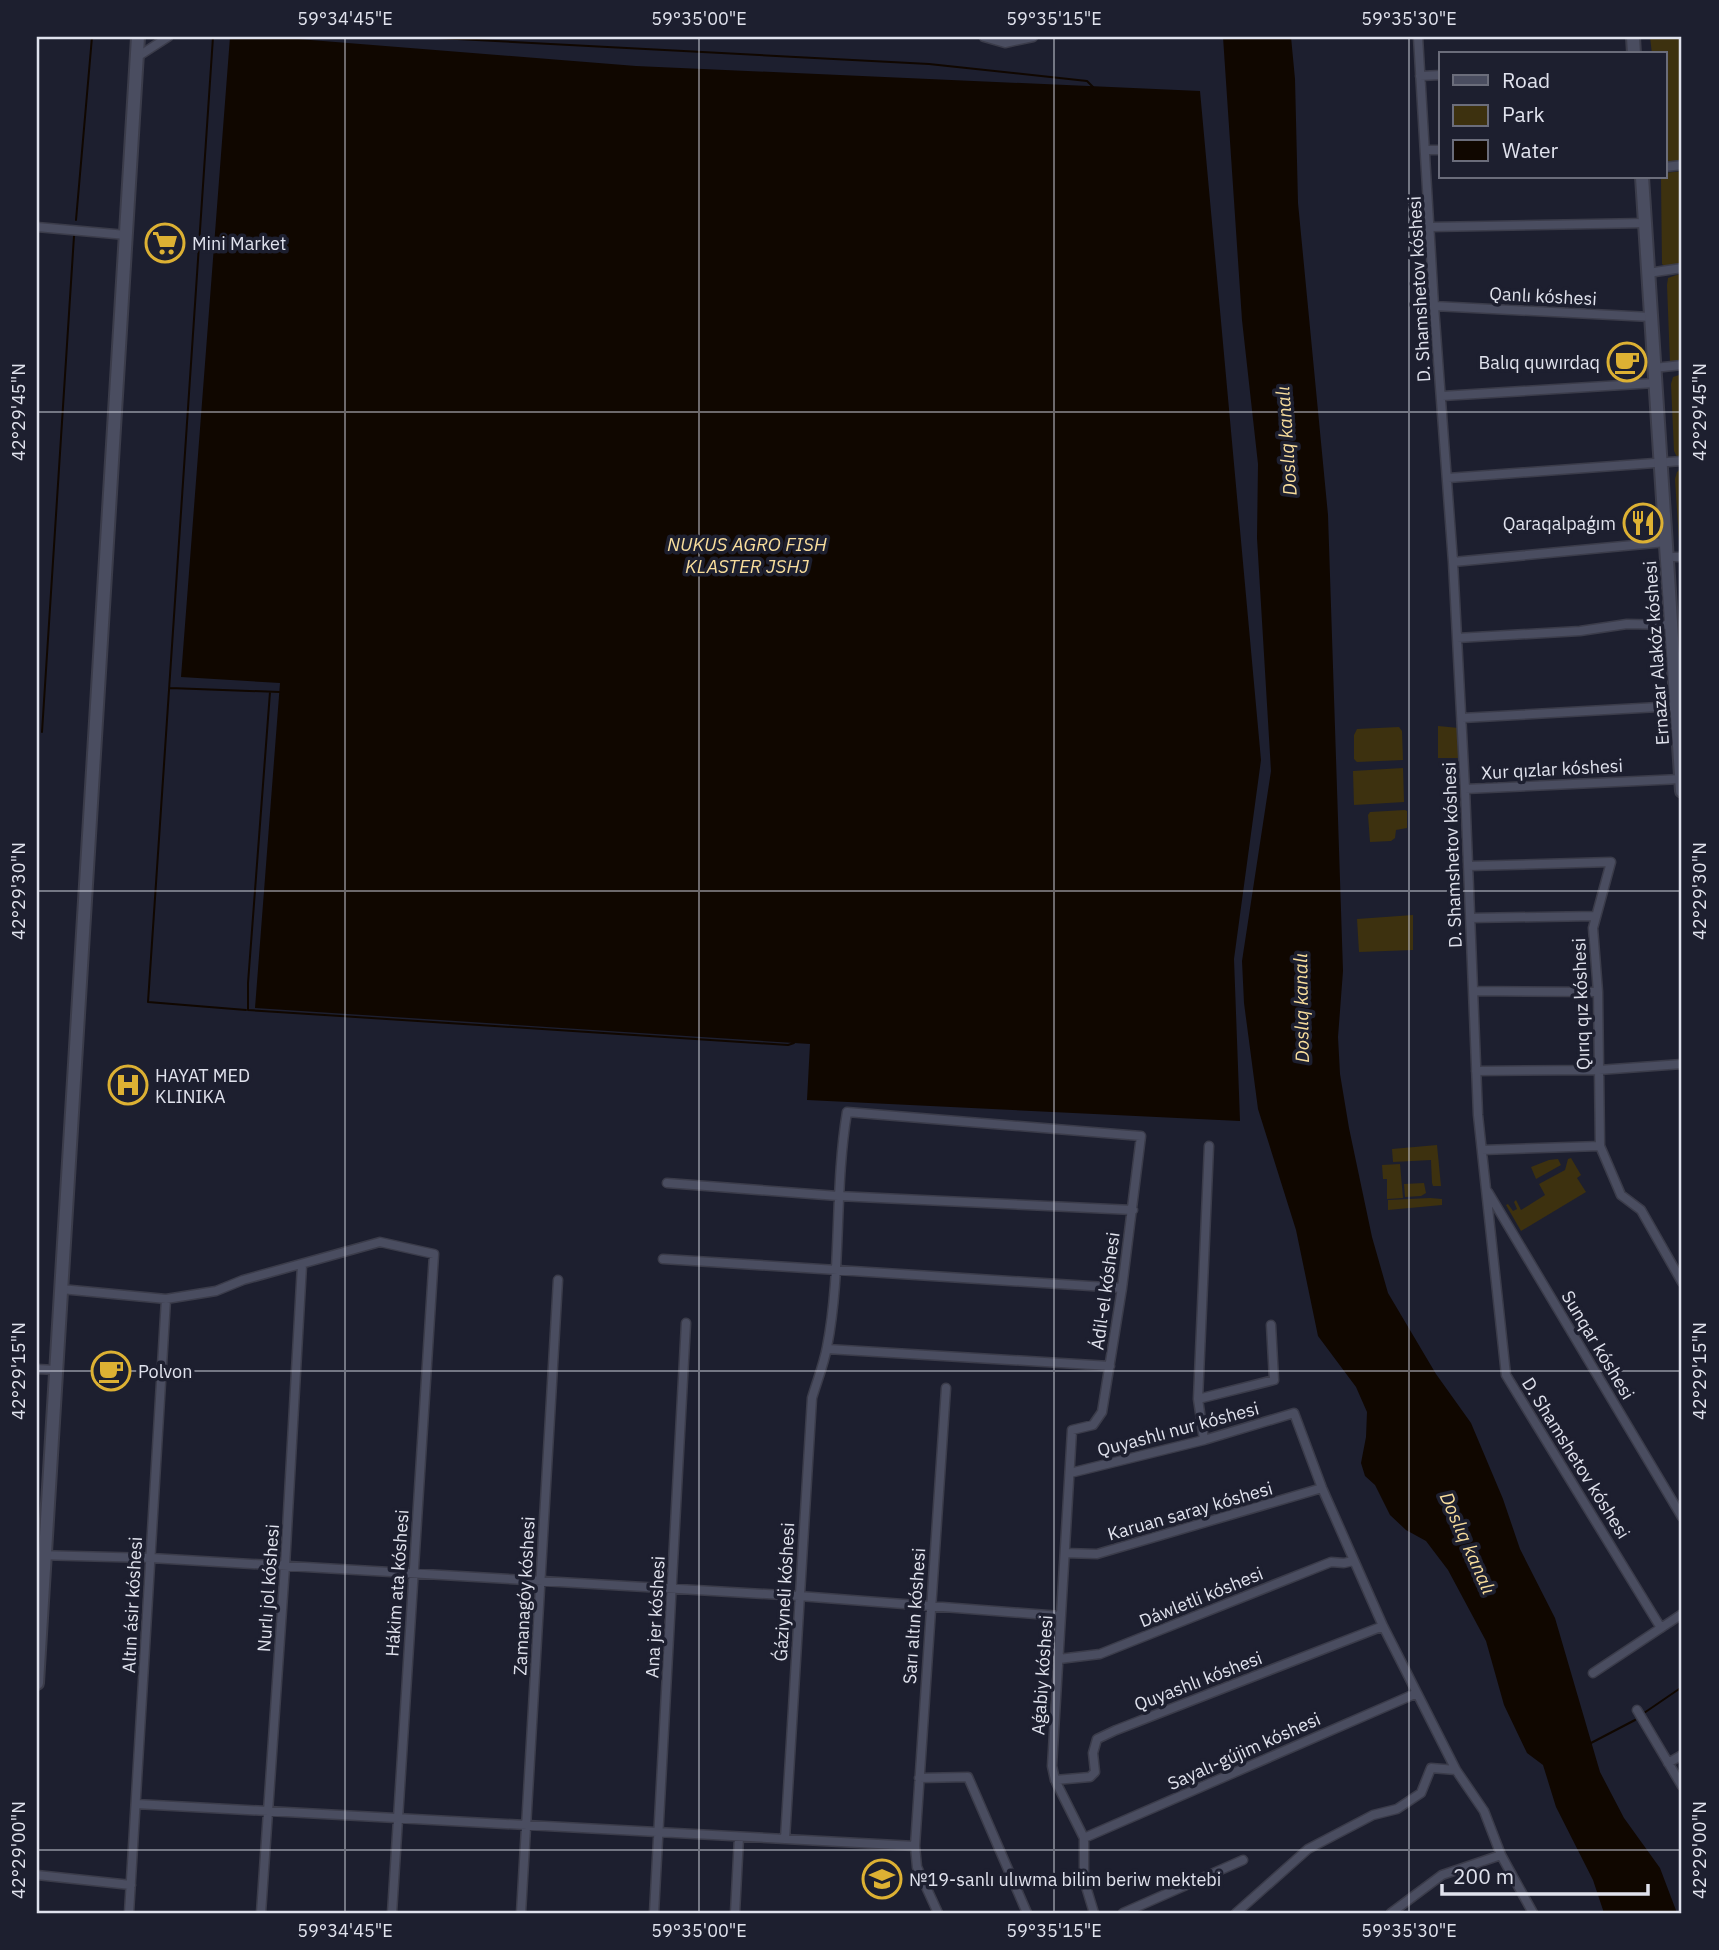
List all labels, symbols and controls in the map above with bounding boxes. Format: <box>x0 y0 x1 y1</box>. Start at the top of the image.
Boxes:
text: 59°34'45"E <box>297 7 393 30</box>
text: 59°35'00"E <box>651 7 747 30</box>
text: 59°35'15"E <box>1006 7 1102 30</box>
text: 59°35'30"E <box>1361 7 1457 30</box>
legend <box>1439 52 1666 178</box>
text: Road <box>1502 66 1550 94</box>
text: Park <box>1502 100 1545 128</box>
text: Water <box>1502 136 1559 164</box>
street label: D. Shamshetov kóshesi <box>1403 195 1435 383</box>
supermarket icon: Mini Market <box>144 222 186 264</box>
place label: Mini Market <box>192 232 286 255</box>
street label: Qanlı kóshesi <box>1489 282 1597 310</box>
cafe icon: Balıq quwırdaq <box>1606 341 1648 383</box>
place label: Balıq quwırdaq <box>1479 351 1600 374</box>
text: 42°29'45"N <box>7 363 30 461</box>
text: 42°29'45"N <box>1688 363 1711 461</box>
water label: Doslıq kanalı <box>1270 386 1302 496</box>
restaurant icon: Qaraqalpaǵım <box>1622 502 1664 544</box>
place label: Qaraqalpaǵım <box>1503 512 1616 535</box>
water label: NUKUS AGRO FISH KLASTER JSHJ <box>667 532 827 578</box>
street label: Ernazar Alakóz kóshesi <box>1638 560 1674 746</box>
street label: Xur qızlar kóshesi <box>1481 754 1623 784</box>
street label: D. Shamshetov kóshesi <box>1437 762 1467 948</box>
text: 42°29'30"N <box>7 842 30 940</box>
text: 42°29'30"N <box>1688 842 1711 940</box>
street label: Qırıq qız kóshesi <box>1567 938 1595 1070</box>
water label: Doslıq kanalı <box>1288 953 1314 1063</box>
hospital icon: HAYAT MED KLINIKA <box>107 1064 149 1106</box>
place label: HAYAT MED KLINIKA <box>155 1064 250 1108</box>
street label: Ádil-el kóshesi <box>1085 1230 1125 1352</box>
street label: Sunqar kóshesi <box>1556 1286 1640 1404</box>
text: 42°29'15"N <box>7 1322 30 1420</box>
text: 42°29'15"N <box>1688 1322 1711 1420</box>
cafe icon: Polvon <box>90 1350 132 1392</box>
place label: Polvon <box>138 1360 192 1383</box>
street label: D. Shamshetov kóshesi <box>1517 1373 1635 1543</box>
street label: Quyashlı nur kóshesi <box>1095 1396 1261 1462</box>
street label: Karuan saray kóshesi <box>1105 1476 1275 1546</box>
water label: Doslıq kanalı <box>1435 1488 1501 1598</box>
street label: Hákim ata kóshesi <box>380 1509 414 1657</box>
street label: Zamanagóy kóshesi <box>508 1516 540 1676</box>
street label: Ǵáziyneli kóshesi <box>769 1522 799 1662</box>
street label: Nurlı jol kóshesi <box>252 1523 284 1653</box>
street label: Altın ásir kóshesi <box>117 1536 147 1674</box>
street label: Sarı altın kóshesi <box>898 1547 930 1685</box>
street label: Ana jer kóshesi <box>640 1555 670 1679</box>
street label: Dáwletli kóshesi <box>1136 1562 1266 1632</box>
street label: Aǵabiy kóshesi <box>1026 1614 1058 1736</box>
street label: Quyashlı kóshesi <box>1131 1646 1265 1716</box>
street label: Sayalı-gújim kóshesi <box>1164 1707 1324 1795</box>
text: 42°29'00"N <box>7 1801 30 1899</box>
text: 42°29'00"N <box>1688 1801 1711 1899</box>
scale bar <box>1442 1852 1649 1896</box>
school or university icon: №19-sanlı ulıwma bilim beriw mektebi <box>861 1858 903 1900</box>
text: 200 m <box>1453 1862 1514 1890</box>
place label: №19-sanlı ulıwma bilim beriw mektebi <box>909 1868 1221 1891</box>
text: 59°34'45"E <box>297 1919 393 1942</box>
text: 59°35'00"E <box>651 1919 747 1942</box>
text: 59°35'15"E <box>1006 1919 1102 1942</box>
text: 59°35'30"E <box>1361 1919 1457 1942</box>

